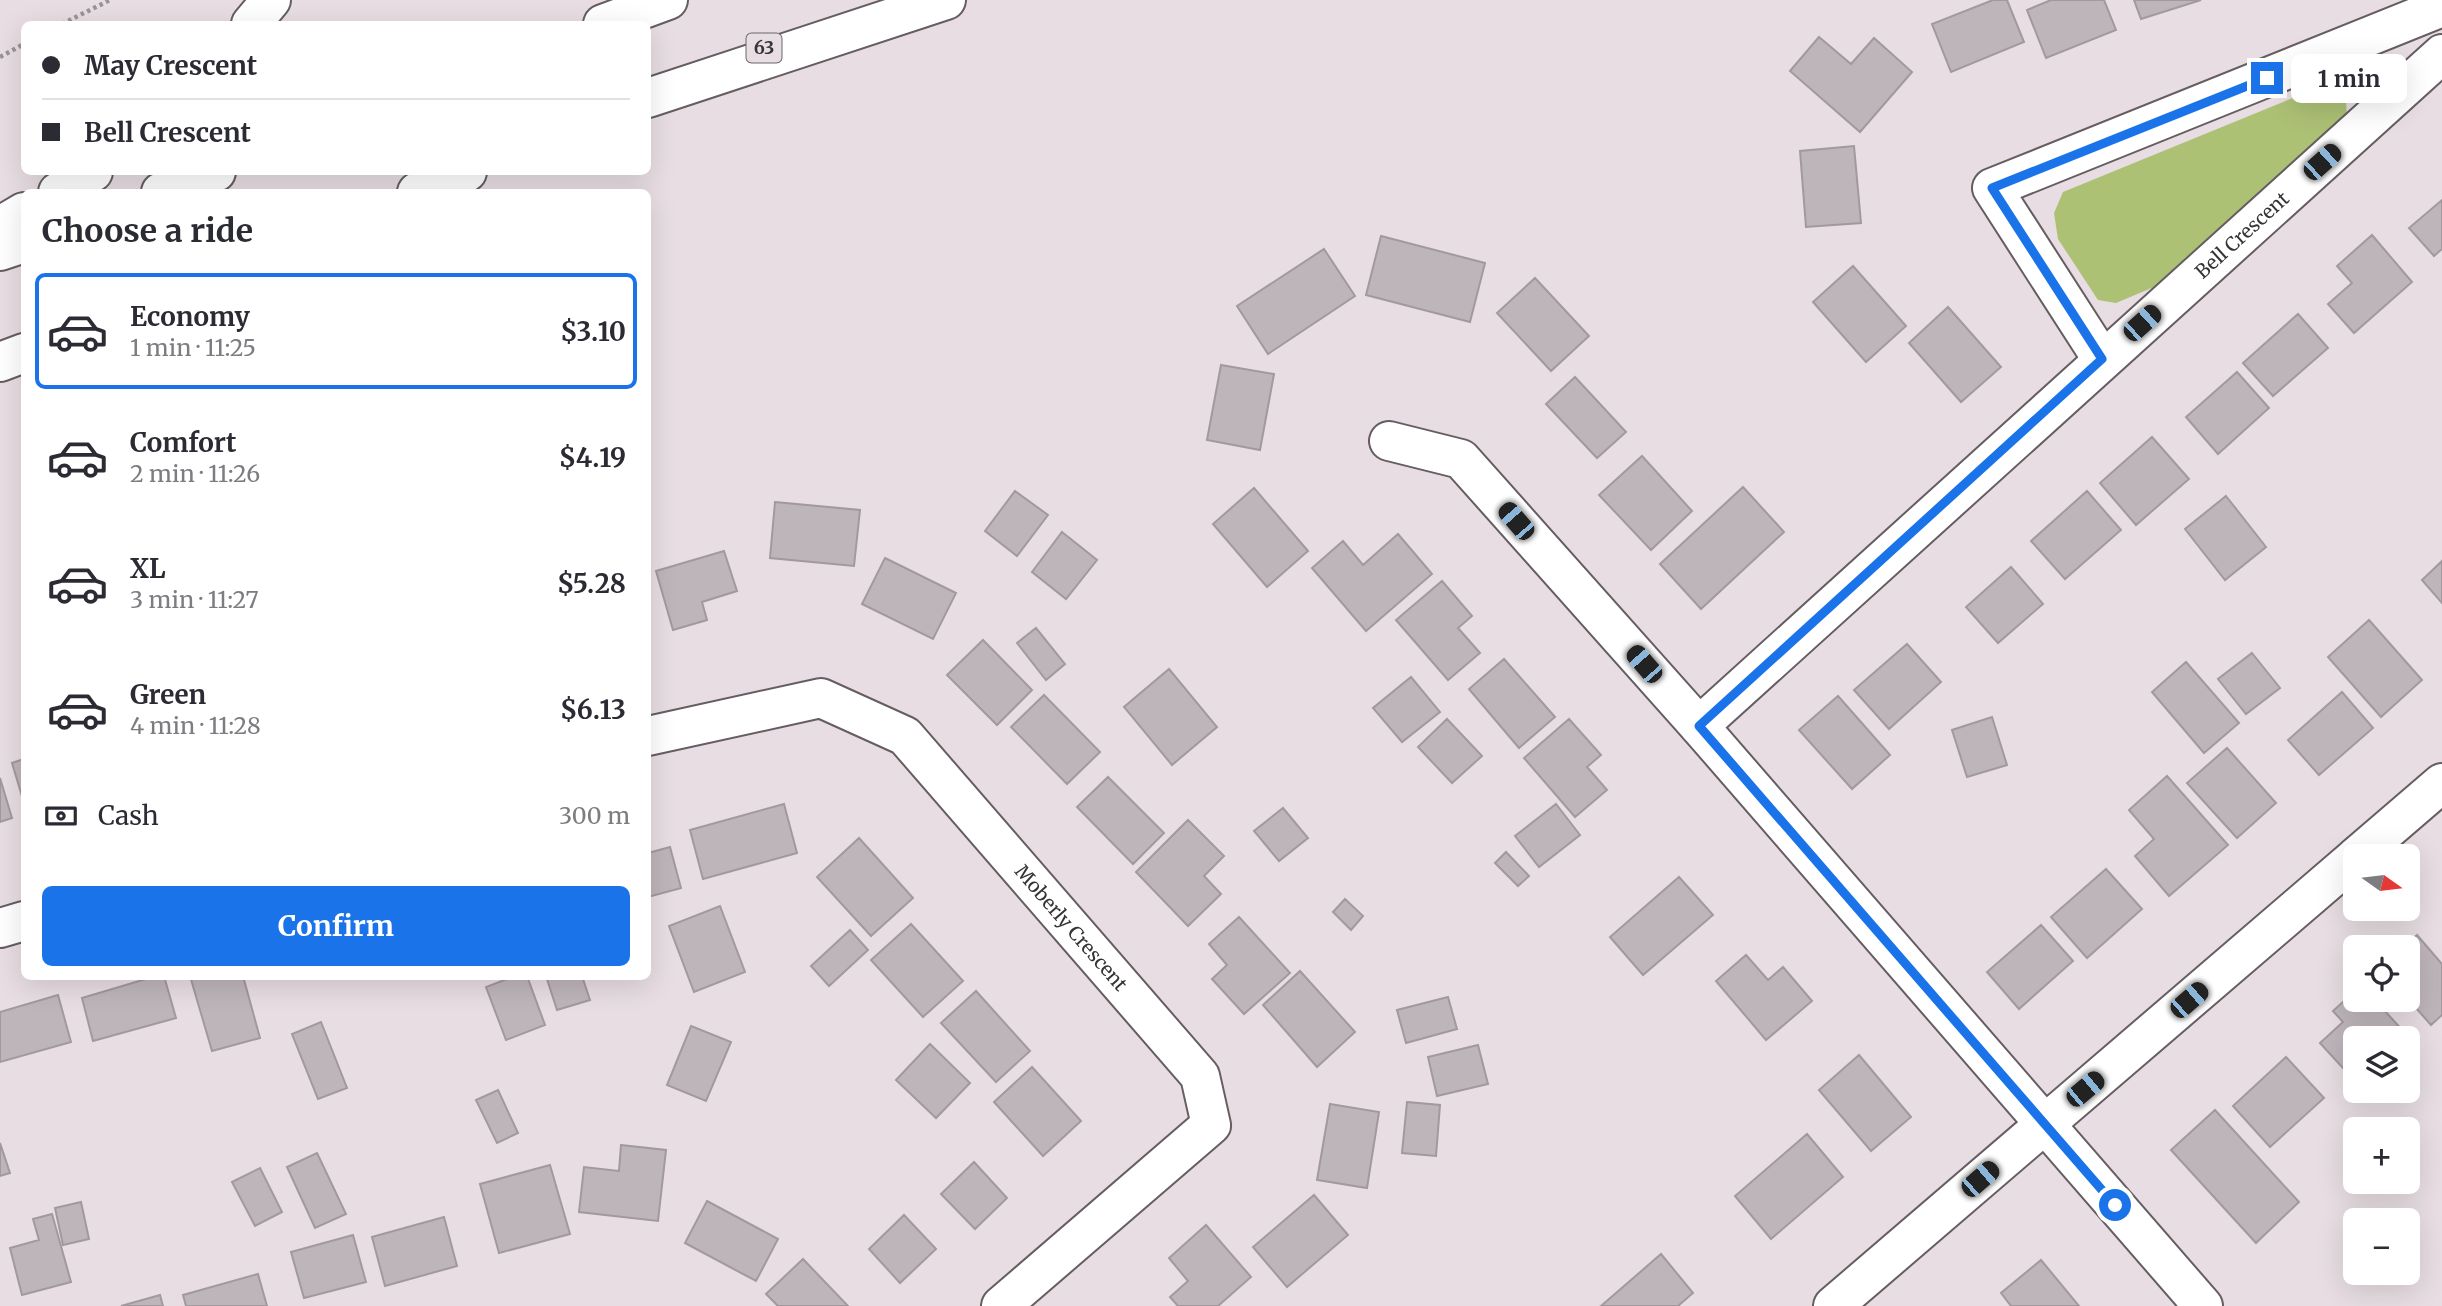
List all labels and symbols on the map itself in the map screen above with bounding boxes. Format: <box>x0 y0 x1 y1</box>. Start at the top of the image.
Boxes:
road number: 63 <box>746 33 782 62</box>
callout: 1 min <box>2292 54 2407 102</box>
route end <box>2251 62 2283 94</box>
car <box>2300 140 2345 184</box>
street label: Bell Crescent <box>2190 186 2294 284</box>
car <box>2120 301 2165 345</box>
car <box>1495 498 1538 544</box>
car <box>1623 641 1666 687</box>
north arrow <box>2343 844 2420 920</box>
street label: Moberly Crescent <box>1010 859 1133 996</box>
car <box>2167 978 2212 1022</box>
car <box>2063 1067 2108 1111</box>
car <box>1958 1157 2003 1201</box>
route start <box>2099 1189 2131 1221</box>

